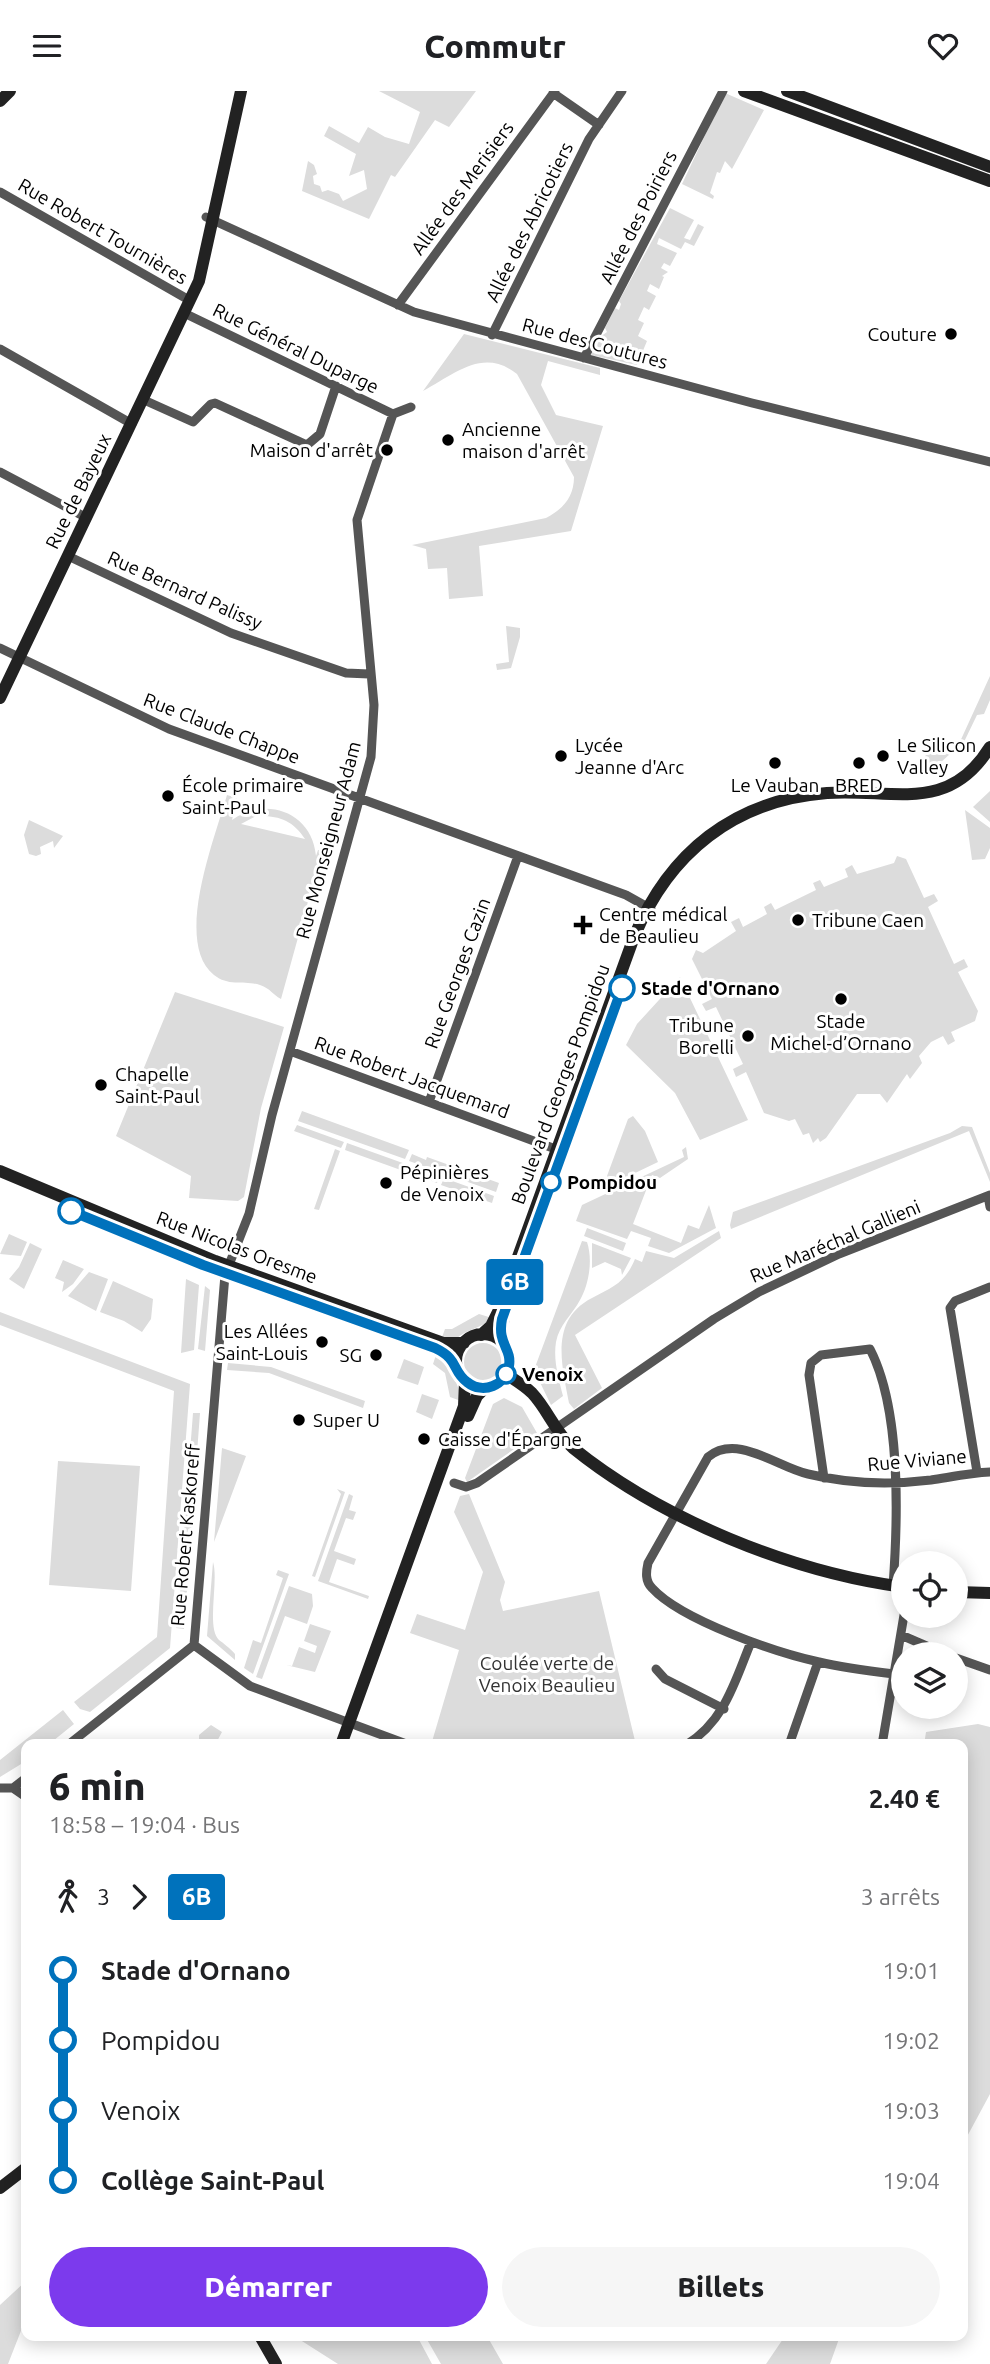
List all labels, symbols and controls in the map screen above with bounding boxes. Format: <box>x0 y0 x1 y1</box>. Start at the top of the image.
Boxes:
icon: menu <box>28 27 66 65</box>
icon: heart <box>924 27 962 65</box>
text: Commutr <box>424 28 566 64</box>
street label: Allée des Merisiers <box>406 117 518 259</box>
street label: Allée des Abricotiers <box>481 139 577 305</box>
street label: Allée des Poiriers <box>595 147 681 287</box>
street label: Rue Robert Tournières <box>14 174 192 288</box>
street label: Rue Général Duparge <box>209 298 383 398</box>
street label: Rue des Coutures <box>520 313 670 373</box>
place label: Couture <box>867 323 937 345</box>
marker: Couture <box>943 326 959 342</box>
place label: Ancienne maison d'arrêt <box>462 418 586 462</box>
street label: Rue de Bayeux <box>41 429 116 552</box>
marker: Ancienne maison d'arrêt <box>440 432 456 448</box>
place label: Maison d'arrêt <box>250 439 374 461</box>
marker: Maison d'arrêt <box>379 442 395 458</box>
street label: Rue Bernard Palissy <box>104 546 266 634</box>
street label: Rue Claude Chappe <box>141 688 303 768</box>
place label: Lycée Jeanne d'Arc <box>575 734 684 778</box>
place label: Le Silicon Valley <box>897 734 976 778</box>
street label: Rue Monseigneur Adam <box>291 739 365 941</box>
marker: Lycée Jeanne d'Arc <box>553 748 569 764</box>
marker: Le Silicon Valley <box>875 748 891 764</box>
marker: Le Vauban <box>767 755 783 771</box>
marker: BRED <box>851 755 867 771</box>
place label: École primaire Saint-Paul <box>182 774 304 818</box>
place label: Le Vauban <box>731 774 819 796</box>
place label: BRED <box>835 774 883 796</box>
marker: École primaire Saint-Paul <box>160 788 176 804</box>
street label: Rue Georges Cazin <box>420 895 494 1051</box>
place label: Centre médical de Beaulieu <box>599 903 728 947</box>
place label: Tribune Caen <box>812 909 924 931</box>
marker: Tribune Caen <box>790 912 806 928</box>
marker: Centre médical de Beaulieu <box>573 915 593 935</box>
street label: Boulevard Georges Pompidou <box>506 961 614 1207</box>
marker: Stade d'Ornano <box>609 975 635 1001</box>
place label: Stade d'Ornano <box>641 977 780 999</box>
marker: Stade Michel-d’Ornano <box>833 991 849 1007</box>
place label: Stade Michel-d’Ornano <box>770 1010 912 1054</box>
place label: Tribune Borelli <box>669 1014 734 1058</box>
marker: Tribune Borelli <box>740 1028 756 1044</box>
street label: Rue Robert Jacquemard <box>312 1031 512 1123</box>
place label: Chapelle Saint-Paul <box>115 1063 199 1107</box>
marker: Chapelle Saint-Paul <box>93 1077 109 1093</box>
place label: Pépinières de Venoix <box>400 1161 489 1205</box>
place label: Pompidou <box>567 1171 657 1193</box>
marker: Pompidou <box>541 1172 561 1192</box>
marker: Pépinières de Venoix <box>378 1175 394 1191</box>
street label: Rue Maréchal Gallieni <box>746 1195 924 1287</box>
unlabelled marker <box>58 1198 84 1224</box>
street label: Rue Nicolas Oresme <box>153 1206 321 1288</box>
line badge: 6B <box>484 1259 546 1305</box>
text: 6B <box>500 1268 530 1295</box>
place label: Les Allées Saint-Louis <box>216 1320 308 1364</box>
marker: Les Allées Saint-Louis <box>314 1334 330 1350</box>
place label: SG <box>339 1344 362 1366</box>
marker: SG <box>368 1347 384 1363</box>
place label: Venoix <box>522 1363 584 1385</box>
marker: Venoix <box>496 1364 516 1384</box>
place label: Super U <box>313 1409 380 1431</box>
marker: Super U <box>291 1412 307 1428</box>
place label: Caisse d'Épargne <box>438 1428 582 1450</box>
marker: Caisse d'Épargne <box>416 1431 432 1447</box>
street label: Rue Robert Kaskoreff <box>166 1442 204 1627</box>
street label: Rue Viviane <box>866 1445 968 1475</box>
map controls <box>891 1551 968 1719</box>
button: locate <box>891 1551 968 1628</box>
button: layers <box>891 1642 968 1719</box>
park label: Coulée verte de Venoix Beaulieu <box>479 1652 615 1696</box>
text: 6 min <box>49 1765 146 1807</box>
text: 2.40 € <box>869 1784 940 1813</box>
text: 18:58 – 19:04 · Bus <box>49 1812 240 1837</box>
icon: walk <box>49 1878 87 1916</box>
icon: forward <box>120 1878 158 1916</box>
text: 6B <box>182 1883 211 1910</box>
text: 3 <box>97 1884 110 1909</box>
text: 3 arrêts <box>861 1884 940 1909</box>
text: Stade d'Ornano <box>101 1956 291 1985</box>
text: 19:01 <box>882 1958 940 1983</box>
text: Pompidou <box>101 2026 221 2055</box>
text: 19:02 <box>882 2028 940 2053</box>
text: Venoix <box>101 2096 180 2125</box>
text: 19:03 <box>882 2098 940 2123</box>
text: Collège Saint-Paul <box>101 2166 324 2195</box>
text: 19:04 <box>882 2168 940 2193</box>
button: Démarrer <box>49 2247 488 2327</box>
button: Billets <box>502 2247 940 2327</box>

